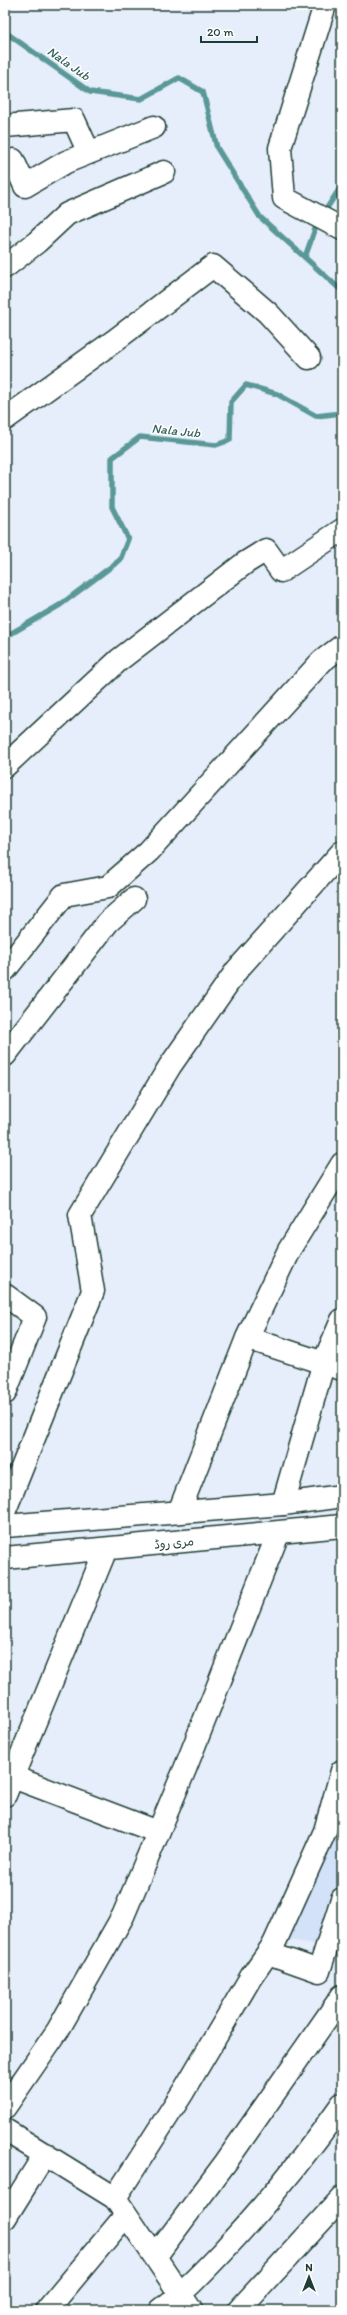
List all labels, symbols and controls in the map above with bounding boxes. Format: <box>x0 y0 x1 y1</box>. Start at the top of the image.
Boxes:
scale bar <box>201 18 257 44</box>
text: 20 m <box>207 25 234 39</box>
water label: Nala Jub <box>45 43 94 84</box>
water label: Nala Jub <box>151 421 202 441</box>
street label: مری روڈ <box>154 1534 194 1553</box>
north arrow <box>289 2257 329 2297</box>
text: N <box>305 2261 313 2274</box>

